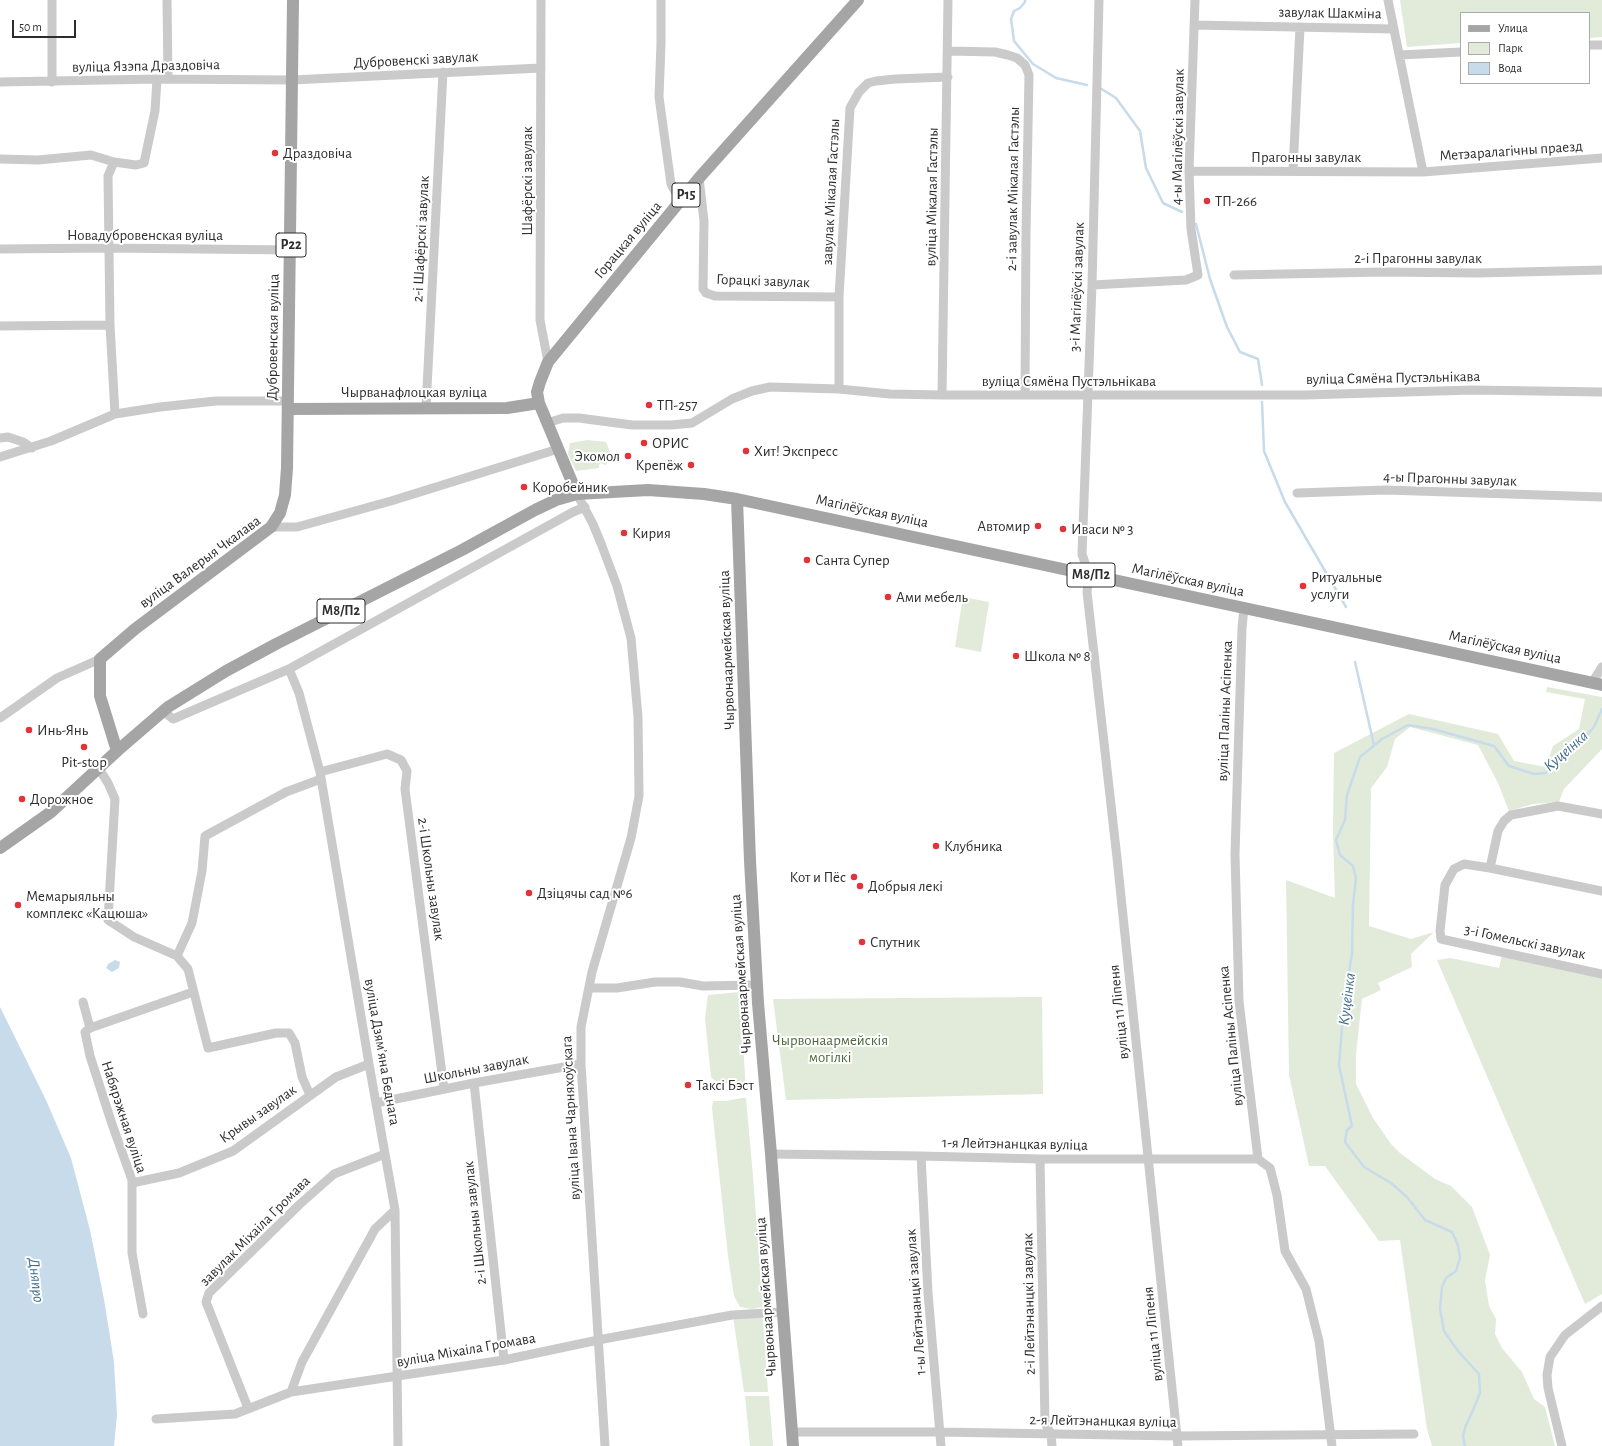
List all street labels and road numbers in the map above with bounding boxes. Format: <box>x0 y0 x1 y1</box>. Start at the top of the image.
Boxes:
street label: завулак Шакміна <box>1278 3 1382 23</box>
street label: Дубровенскі завулак <box>353 48 479 72</box>
street label: вуліца Язэпа Драздовіча <box>72 56 220 76</box>
street label: 4-ы Магілёўскі завулак <box>1168 69 1188 205</box>
street label: 2-і завулак Мікалая Гастэлы <box>1003 107 1023 271</box>
street label: завулак Мікалая Гастэлы <box>818 118 844 266</box>
street label: Шафёрскі завулак <box>518 126 536 236</box>
street label: вуліца Мікалая Гастэлы <box>922 127 942 267</box>
street label: Метэаралагічны праезд <box>1439 137 1583 165</box>
street label: Прагонны завулак <box>1251 148 1361 166</box>
street label: 2-і Шафёрскі завулак <box>409 175 433 303</box>
road number: Р15 <box>672 183 700 207</box>
street label: Горацкая вуліца <box>590 198 666 282</box>
street label: 3-і Магілёўскі завулак <box>1066 222 1088 352</box>
street label: Новадубровенская вуліца <box>67 226 223 244</box>
road number: Р22 <box>276 233 306 257</box>
street label: 2-і Прагонны завулак <box>1354 249 1482 267</box>
street label: Горацкі завулак <box>716 270 810 292</box>
street label: Дубровенская вуліца <box>263 273 283 401</box>
street label: вуліца Сямёна Пустэльнікава <box>1306 367 1480 389</box>
street label: вуліца Сямёна Пустэльнікава <box>982 372 1156 390</box>
street label: Чырванафлоцкая вуліца <box>341 383 487 401</box>
street label: 4-ы Прагонны завулак <box>1383 468 1517 490</box>
street label: Магілёўская вуліца <box>814 490 930 532</box>
street label: вуліца Валерыя Чкалава <box>136 512 264 612</box>
street label: Магілёўская вуліца <box>1130 559 1246 601</box>
road number: М8/П2 <box>1067 563 1115 587</box>
street label: Чырвонаармейская вуліца <box>715 570 739 730</box>
road number: М8/П2 <box>317 599 365 623</box>
street label: Магілёўская вуліца <box>1447 626 1563 668</box>
street label: вуліца Паліны Асіпенка <box>1214 640 1236 782</box>
street label: 2-і Школьны завулак <box>413 816 449 942</box>
street label: Чырвонаармейская вуліца <box>726 894 756 1054</box>
street label: 3-і Гомельскі завулак <box>1463 920 1587 964</box>
street label: вуліца 11 Ліпеня <box>1105 964 1133 1060</box>
street label: вуліца Паліны Асіпенка <box>1215 965 1247 1107</box>
street label: вуліца Дзямʼяна Беднага <box>360 977 404 1127</box>
street label: вуліца Івана Чарняхоўскага <box>558 1035 584 1201</box>
street label: Школьны завулак <box>422 1050 530 1088</box>
street label: Набярэжная вуліца <box>97 1059 151 1175</box>
street label: Крывы завулак <box>216 1081 300 1147</box>
street label: 1-я Лейтэнанцкая вуліца <box>942 1134 1088 1154</box>
street label: 2-і Школьны завулак <box>460 1160 490 1286</box>
street label: завулак Міхаіла Громава <box>196 1172 314 1290</box>
street label: Чырвонаармейская вуліца <box>751 1217 781 1377</box>
street label: 1-ы Лейтэнанцкі завулак <box>902 1228 930 1376</box>
street label: 2-і Лейтэнанцкі завулак <box>1019 1233 1039 1375</box>
street label: вуліца 11 Ліпеня <box>1139 1286 1167 1382</box>
street label: вуліца Міхаіла Громава <box>395 1329 537 1371</box>
street label: 2-я Лейтэнанцкая вуліца <box>1029 1411 1177 1431</box>

